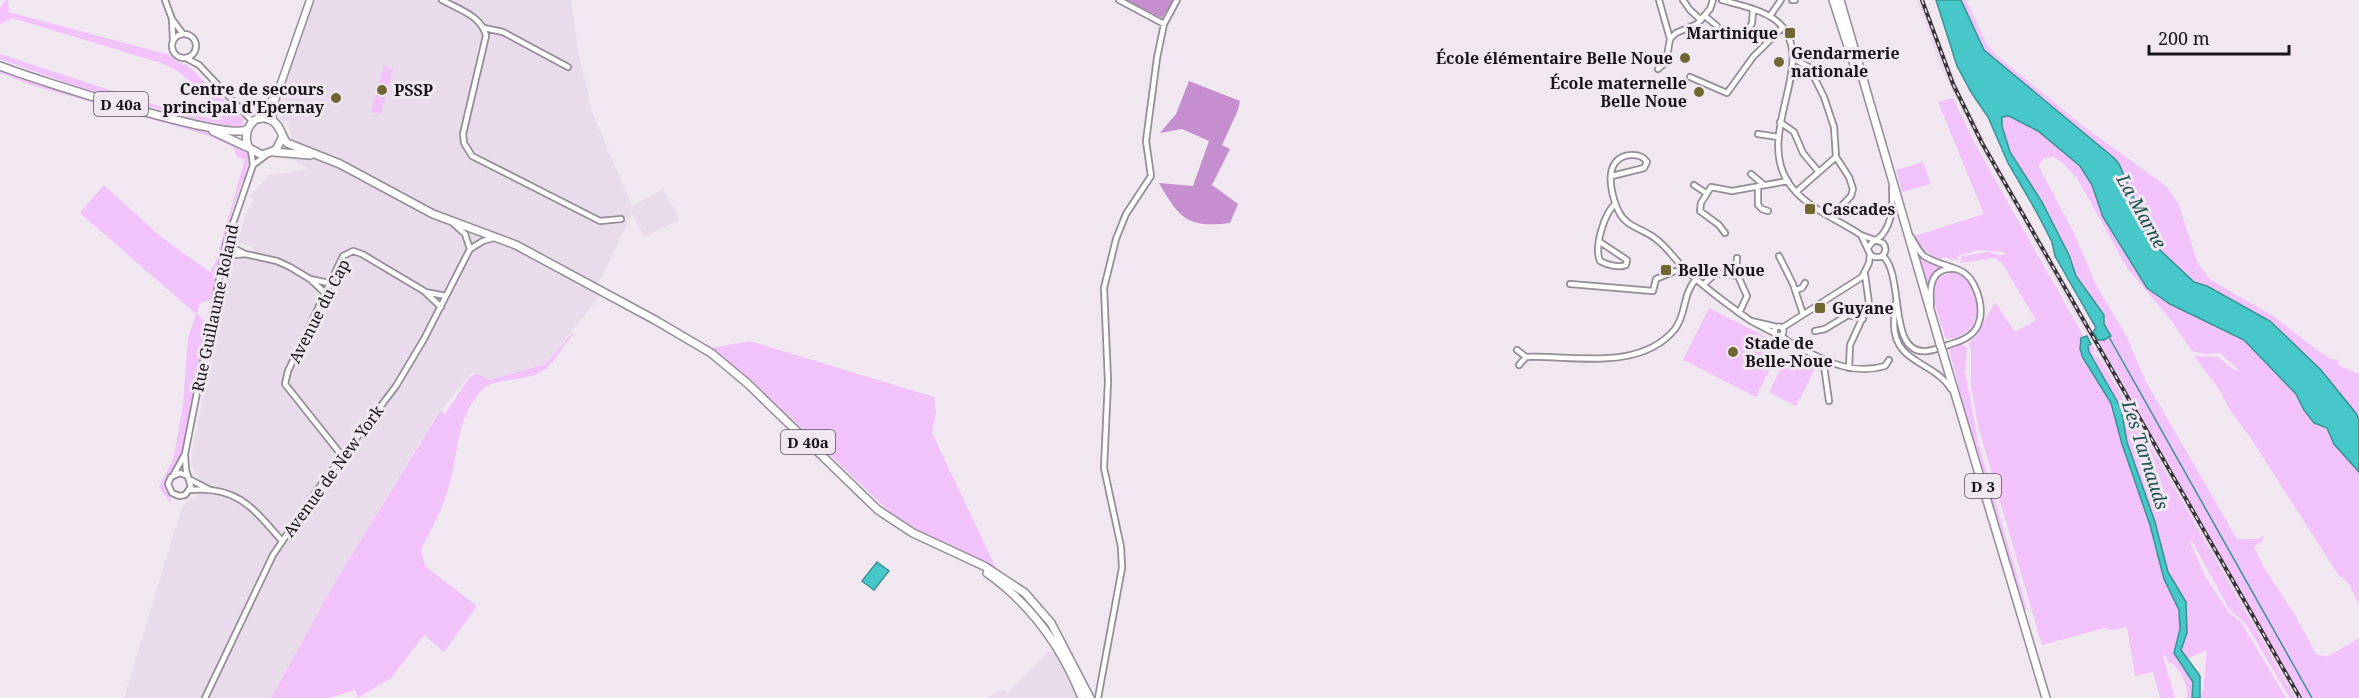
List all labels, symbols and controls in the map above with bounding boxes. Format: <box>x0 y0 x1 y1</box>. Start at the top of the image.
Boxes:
scale bar <box>2149 18 2288 56</box>
place label: Martinique <box>1686 22 1778 44</box>
marker: Martinique <box>1783 26 1797 40</box>
text: 200 m <box>2158 26 2210 50</box>
place label: Gendarmerie nationale <box>1791 42 1900 82</box>
place label: École élémentaire Belle Noue <box>1436 47 1673 69</box>
marker: École élémentaire Belle Noue <box>1678 51 1692 65</box>
marker: Gendarmerie nationale <box>1772 55 1786 69</box>
place label: École maternelle Belle Noue <box>1550 72 1687 112</box>
place label: Centre de secours principal d'Epernay <box>163 78 325 118</box>
place label: PSSP <box>394 79 433 101</box>
marker: PSSP <box>375 83 389 97</box>
marker: École maternelle Belle Noue <box>1692 85 1706 99</box>
marker: Centre de secours principal d'Epernay <box>329 91 343 105</box>
road number: D 40a <box>94 92 148 116</box>
water label: La Marne <box>2111 169 2172 253</box>
place label: Cascades <box>1822 198 1896 220</box>
marker: Cascades <box>1803 202 1817 216</box>
street label: Rue Guillaume Roland <box>186 222 244 394</box>
street label: Avenue du Cap <box>283 255 355 367</box>
place label: Belle Noue <box>1678 259 1765 281</box>
marker: Belle Noue <box>1659 263 1673 277</box>
place label: Guyane <box>1832 297 1894 319</box>
marker: Guyane <box>1813 301 1827 315</box>
place label: Stade de Belle-Noue <box>1745 332 1833 372</box>
marker: Stade de Belle-Noue <box>1726 345 1740 359</box>
water label: Les Tarnauds <box>2117 396 2175 513</box>
street label: Avenue de New York <box>278 400 389 541</box>
road number: D 40a <box>781 430 835 454</box>
road number: D 3 <box>1965 474 2001 498</box>

